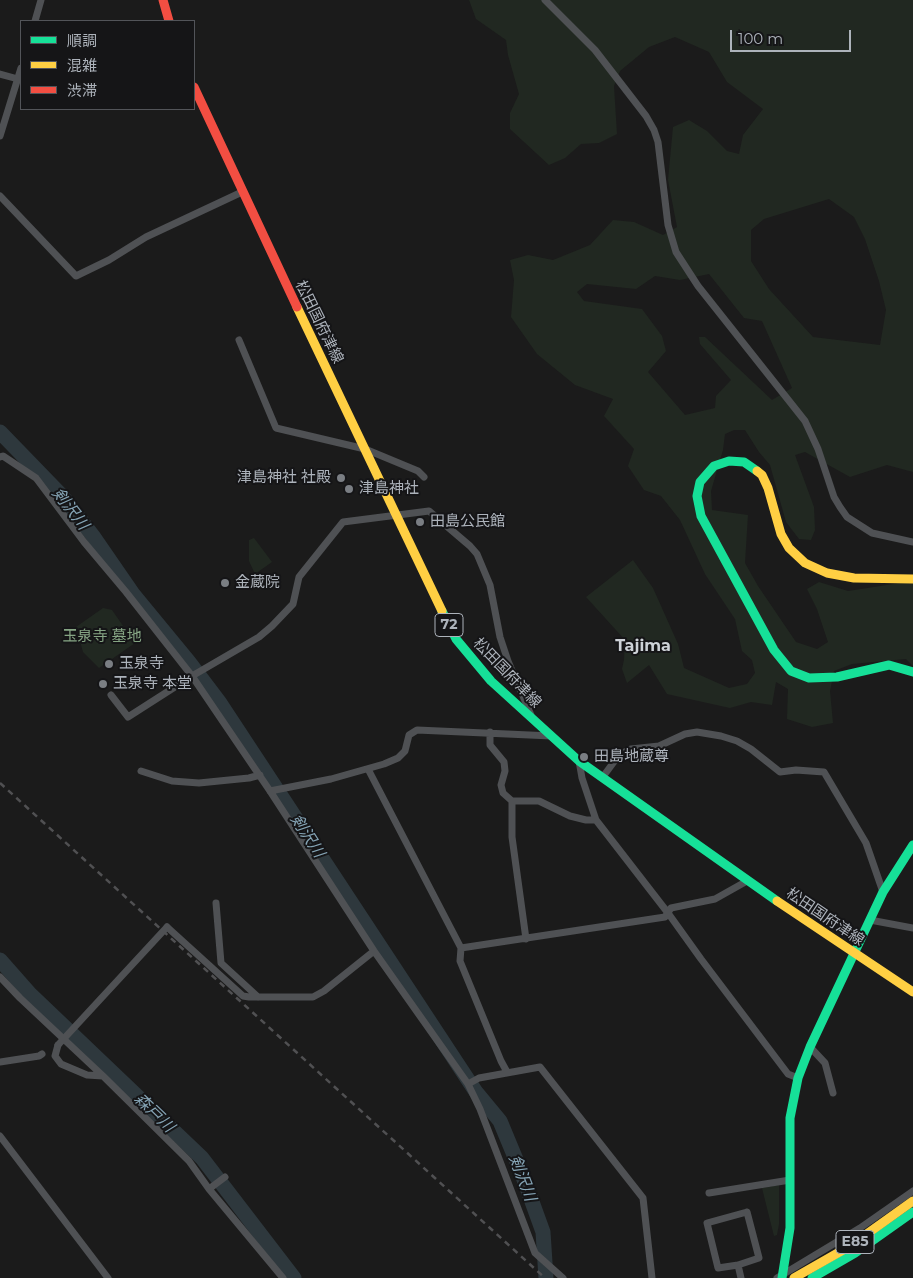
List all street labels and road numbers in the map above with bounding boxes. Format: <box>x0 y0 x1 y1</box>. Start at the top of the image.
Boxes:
street label: 松田国府津線 <box>291 278 347 366</box>
road number: 72 <box>435 614 463 636</box>
street label: 松田国府津線 <box>469 634 545 712</box>
street label: 松田国府津線 <box>783 884 867 950</box>
road number: E85 <box>836 1230 874 1254</box>

